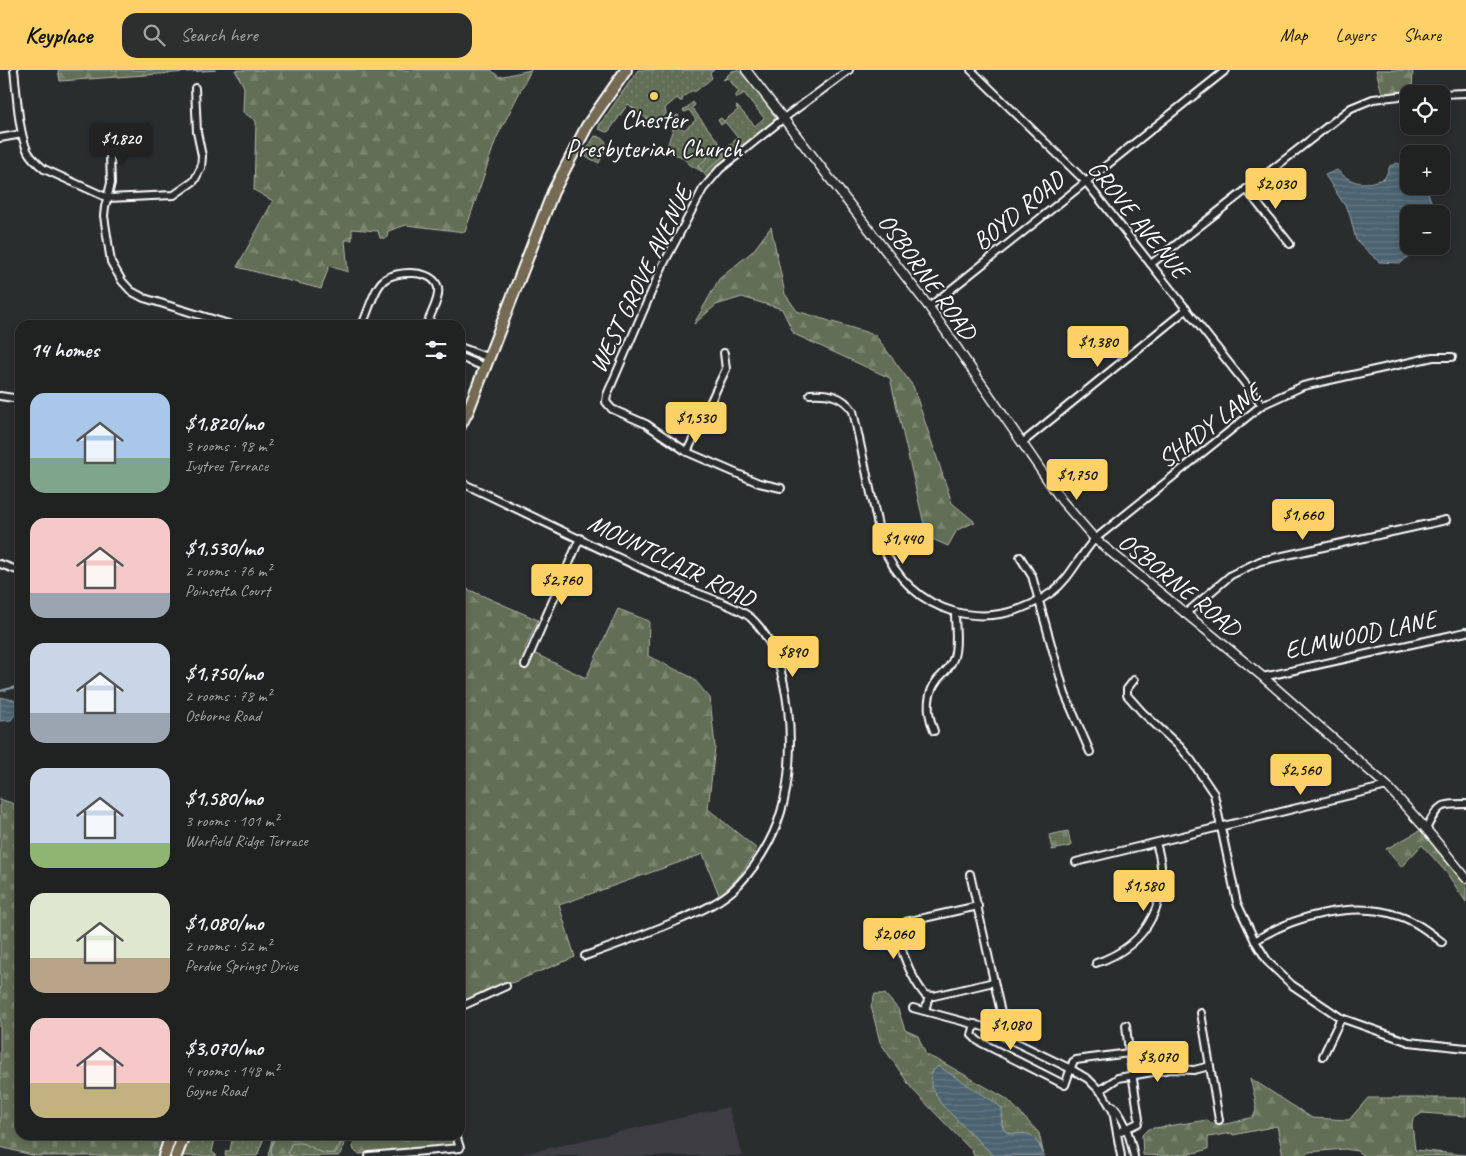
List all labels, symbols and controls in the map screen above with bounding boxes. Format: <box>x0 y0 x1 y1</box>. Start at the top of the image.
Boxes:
search box <box>122 13 472 58</box>
text: Keyplace <box>25 20 92 50</box>
icon: search <box>140 21 168 49</box>
text: Search here <box>180 23 258 47</box>
text: Map <box>1280 24 1308 46</box>
text: Layers <box>1336 24 1375 46</box>
text: Share <box>1403 24 1441 46</box>
map controls <box>1400 85 1450 255</box>
button: locate <box>1400 85 1450 135</box>
marker: Chester Presbyterian Church <box>648 90 660 102</box>
place label: Chester Presbyterian Church <box>566 104 744 165</box>
pin: $1,820 <box>80 122 162 165</box>
text: $1,820 <box>101 129 141 149</box>
button: + <box>1400 145 1450 195</box>
street label: GROVE AVENUE <box>1081 154 1198 288</box>
street label: BOYD ROAD <box>966 163 1072 258</box>
pin: $2,030 <box>1235 168 1317 210</box>
text: $2,030 <box>1256 174 1296 194</box>
street label: WEST GROVE AVENUE <box>582 178 701 378</box>
button: − <box>1400 205 1450 255</box>
street label: OSBORNE ROAD <box>871 207 985 348</box>
pin: $1,380 <box>1057 326 1139 368</box>
text: $1,380 <box>1078 332 1118 352</box>
icon: filters <box>422 336 450 364</box>
text: 14 homes <box>30 337 99 363</box>
street label: SHADY LANE <box>1152 375 1270 475</box>
pin: $1,530 <box>655 402 737 444</box>
text: $1,530 <box>677 408 715 428</box>
text: $1,820/mo <box>185 410 263 436</box>
icon: home <box>70 413 130 473</box>
text: 3 rooms · 98 m² <box>185 436 271 456</box>
text: Ivytree Terrace <box>185 456 268 476</box>
pin: $1,750 <box>1036 458 1118 501</box>
text: $1,750 <box>1058 465 1096 485</box>
pin: $1,660 <box>1262 498 1344 541</box>
text: $1,660 <box>1283 505 1323 525</box>
street label: MOUNTCLAIR ROAD <box>583 507 762 616</box>
pin: $1,440 <box>862 522 944 565</box>
street label: OSBORNE ROAD <box>1112 526 1249 646</box>
text: $1,440 <box>883 529 923 549</box>
text: $1,530/mo <box>185 535 263 561</box>
icon: home <box>70 538 130 598</box>
text: 2 rooms · 76 m² <box>185 561 271 581</box>
pin: $2,760 <box>521 564 603 606</box>
text: $2,760 <box>542 570 582 590</box>
text: Poinsetta Court <box>185 581 270 601</box>
street label: ELMWOOD LANE <box>1281 603 1442 667</box>
pin: $890 <box>763 636 823 678</box>
text: $890 <box>779 642 807 662</box>
text: $1,750/mo <box>185 660 263 686</box>
icon: home <box>70 663 130 723</box>
text: 2 rooms · 78 m² <box>185 686 271 706</box>
text: Osborne Road <box>185 706 261 726</box>
pin: $2,560 <box>1260 754 1342 796</box>
text: $2,560 <box>1281 760 1321 780</box>
text: $1,580/mo <box>185 785 263 811</box>
icon: home <box>70 788 130 848</box>
text: 3 rooms · 101 m² <box>185 811 279 831</box>
text: Warfield Ridge Terrace <box>185 831 308 851</box>
pin: $1,580 <box>1103 870 1185 912</box>
text: $1,580 <box>1125 876 1163 896</box>
text: $1,080/mo <box>185 910 263 936</box>
icon: home <box>70 913 130 973</box>
pin: $2,060 <box>853 918 935 960</box>
text: $2,060 <box>874 924 914 944</box>
text: 2 rooms · 52 m² <box>185 936 271 956</box>
text: Perdue Springs Drive <box>185 956 298 976</box>
pin: $1,080 <box>970 1008 1052 1051</box>
text: $1,080 <box>991 1015 1031 1035</box>
text: $3,070/mo <box>185 1035 263 1061</box>
icon: home <box>70 1038 130 1098</box>
pin: $3,070 <box>1117 1040 1199 1083</box>
text: $3,070 <box>1138 1047 1178 1067</box>
text: 4 rooms · 148 m² <box>185 1061 279 1081</box>
text: Goyne Road <box>185 1081 247 1101</box>

